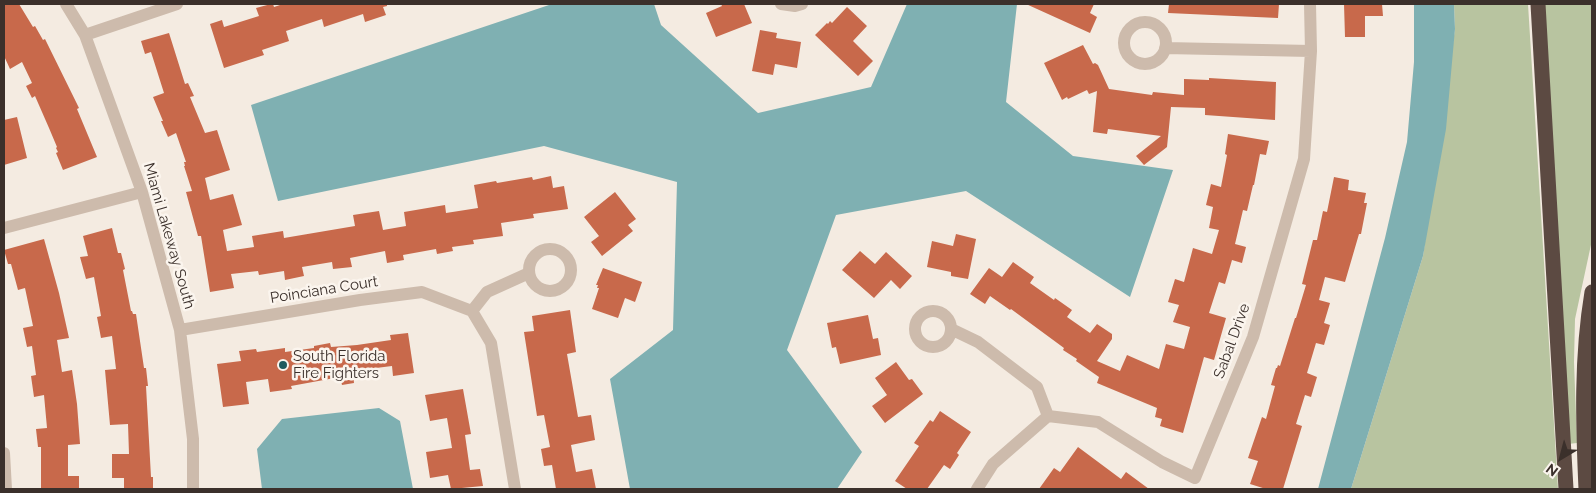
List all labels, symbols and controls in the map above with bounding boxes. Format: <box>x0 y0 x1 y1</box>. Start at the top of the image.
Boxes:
street label: Miami Lakeway South <box>140 161 198 311</box>
street label: Poinciana Court <box>269 273 379 307</box>
street label: Sabal Drive <box>1210 301 1254 381</box>
place label: South Florida Fire Fighters <box>293 347 385 382</box>
marker: South Florida Fire Fighters <box>277 359 289 371</box>
north arrow <box>1536 433 1586 483</box>
text: N <box>1543 460 1561 480</box>

